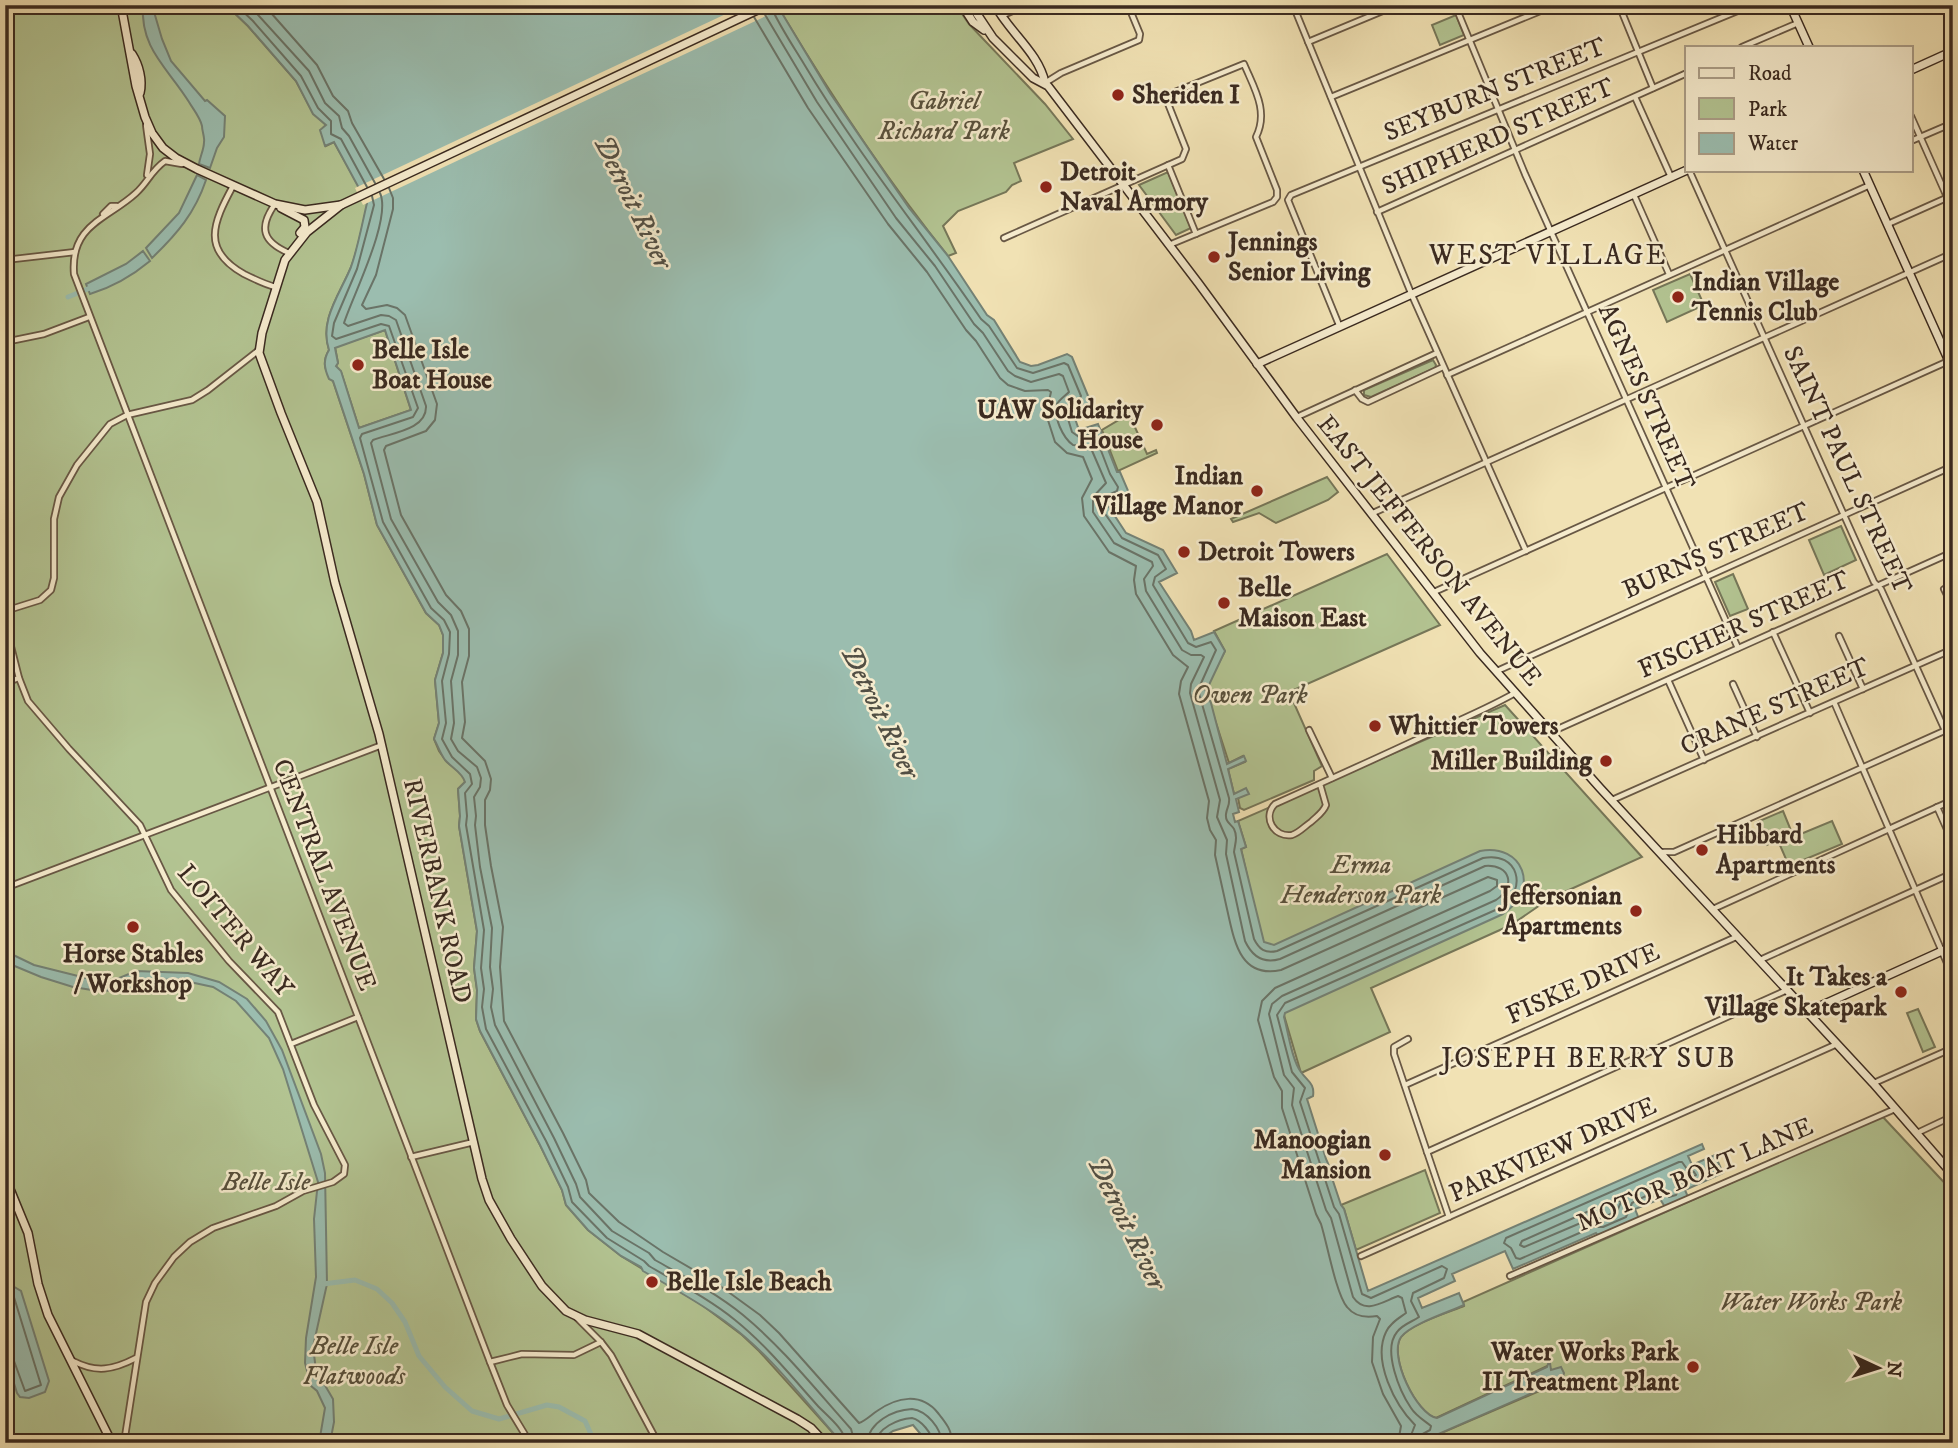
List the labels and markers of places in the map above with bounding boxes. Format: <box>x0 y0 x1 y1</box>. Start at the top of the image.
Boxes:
place label: Sheriden I <box>1132 79 1240 112</box>
marker: Sheriden I <box>1110 87 1126 103</box>
place label: Detroit Naval Armory <box>1060 156 1208 219</box>
marker: Detroit Naval Armory <box>1038 179 1054 195</box>
place label: Jennings Senior Living <box>1225 226 1372 289</box>
marker: Jennings Senior Living <box>1206 249 1222 265</box>
place label: Indian Village Tennis Club <box>1691 266 1839 329</box>
marker: Indian Village Tennis Club <box>1670 289 1686 305</box>
place label: Belle Isle Boat House <box>372 334 492 397</box>
marker: Belle Isle Boat House <box>350 357 366 373</box>
place label: UAW Solidarity House <box>977 394 1144 457</box>
marker: UAW Solidarity House <box>1149 417 1165 433</box>
place label: Indian Village Manor <box>1093 460 1243 523</box>
marker: Indian Village Manor <box>1249 483 1265 499</box>
place label: Detroit Towers <box>1198 536 1355 569</box>
marker: Detroit Towers <box>1176 544 1192 560</box>
place label: Belle Maison East <box>1238 572 1367 635</box>
marker: Belle Maison East <box>1216 595 1232 611</box>
place label: Whittier Towers <box>1388 710 1559 743</box>
marker: Whittier Towers <box>1367 718 1383 734</box>
place label: Miller Building <box>1431 745 1593 778</box>
marker: Miller Building <box>1598 753 1614 769</box>
place label: Hibbard Apartments <box>1715 819 1836 882</box>
marker: Hibbard Apartments <box>1694 842 1710 858</box>
place label: Jeffersonian Apartments <box>1497 880 1622 943</box>
marker: Jeffersonian Apartments <box>1628 903 1644 919</box>
marker: Horse Stables / Workshop <box>125 919 141 935</box>
place label: Horse Stables / Workshop <box>63 938 204 1001</box>
place label: It Takes a Village Skatepark <box>1704 961 1888 1024</box>
marker: It Takes a Village Skatepark <box>1893 984 1909 1000</box>
place label: Manoogian Mansion <box>1253 1124 1371 1187</box>
marker: Manoogian Mansion <box>1377 1147 1393 1163</box>
place label: Belle Isle Beach <box>666 1266 832 1299</box>
marker: Belle Isle Beach <box>644 1274 660 1290</box>
place label: Water Works Park II Treatment Plant <box>1482 1336 1680 1399</box>
marker: Water Works Park II Treatment Plant <box>1685 1359 1701 1375</box>

